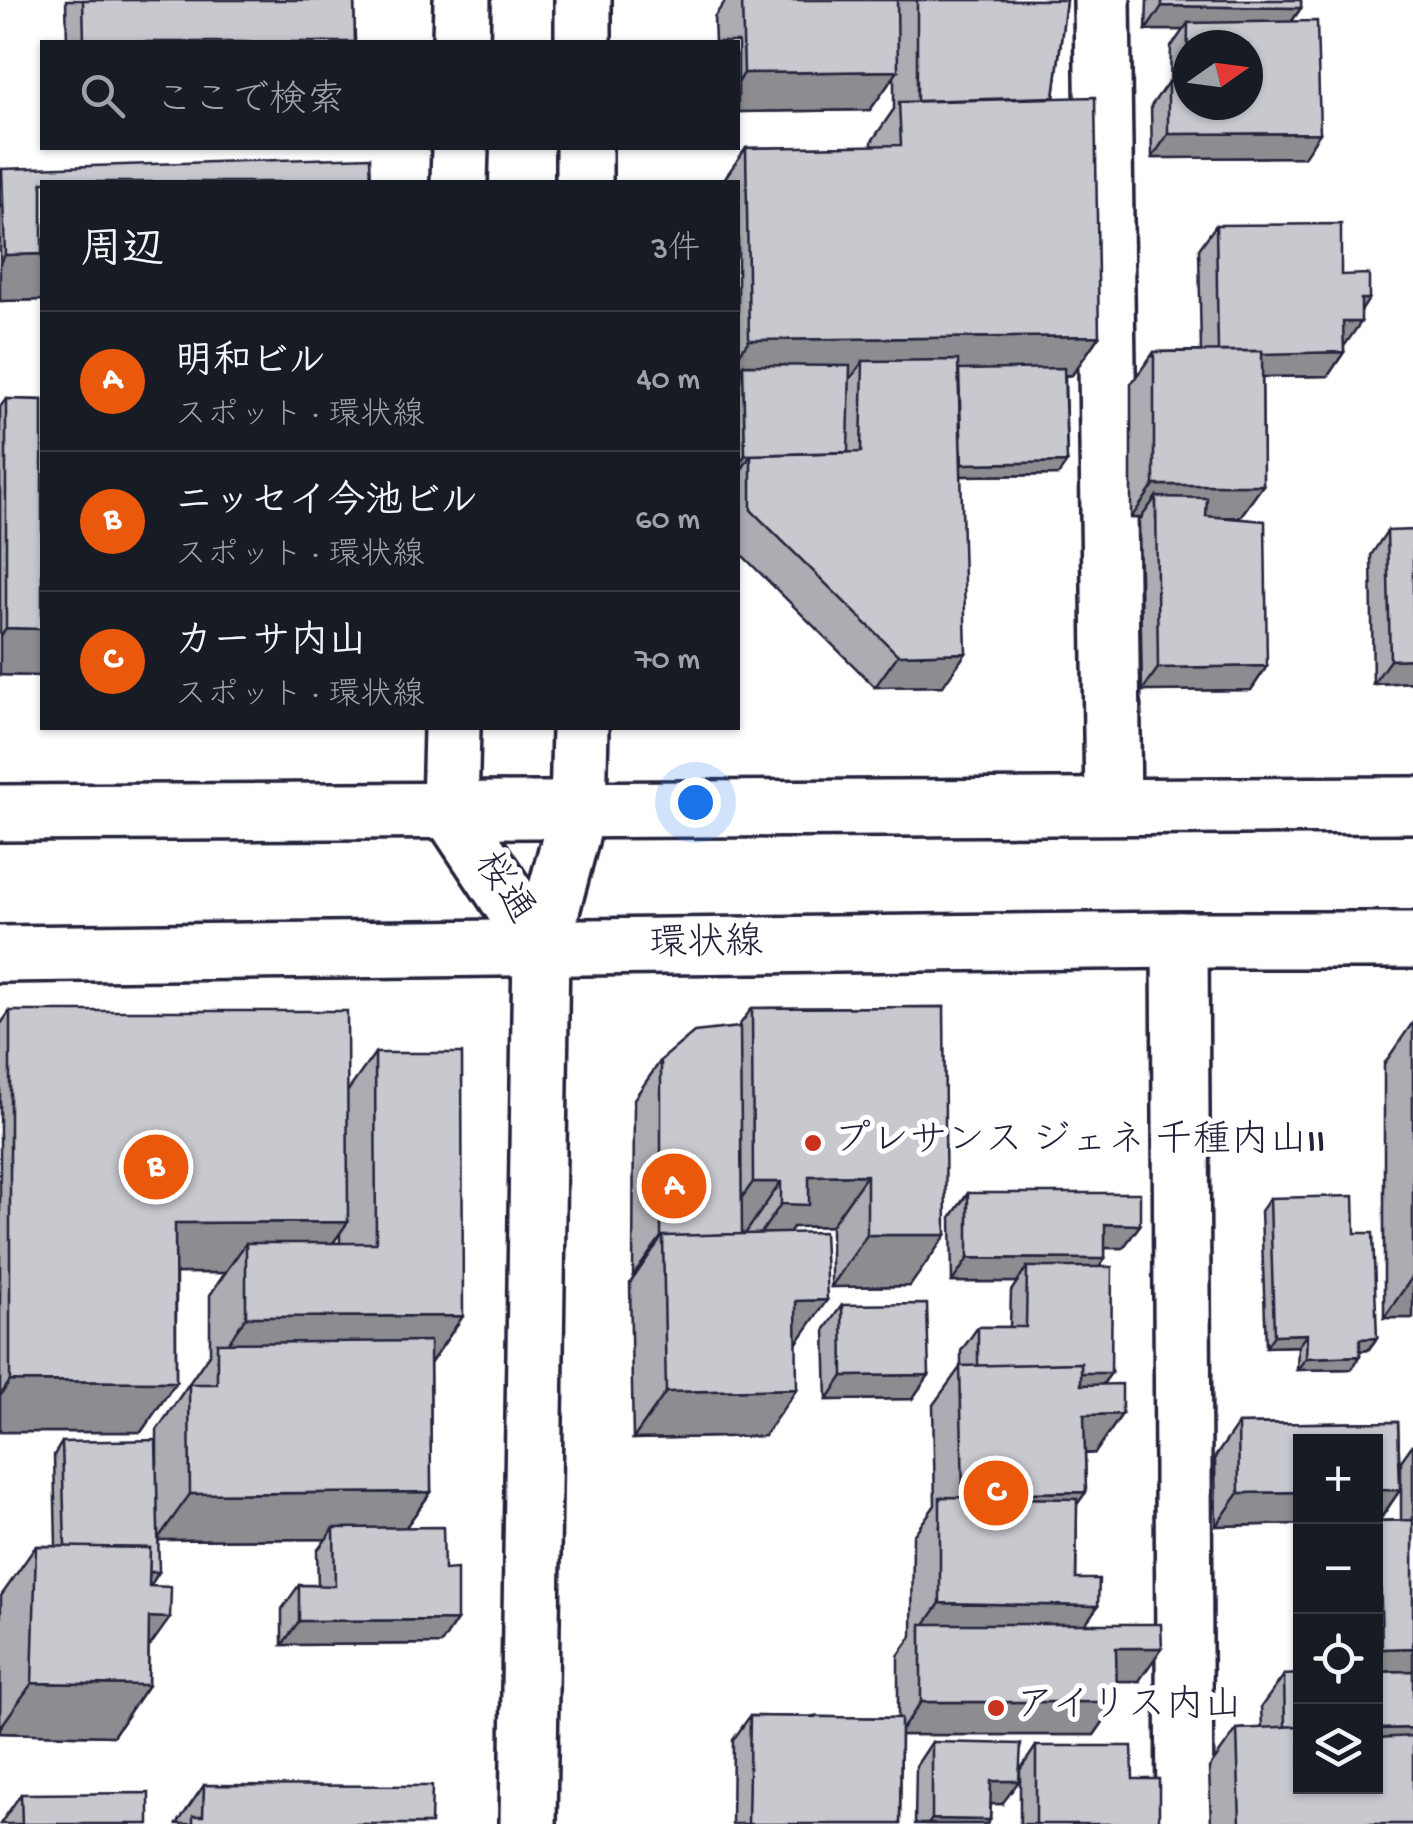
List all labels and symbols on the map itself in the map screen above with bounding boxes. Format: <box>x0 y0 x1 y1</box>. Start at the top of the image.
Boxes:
north arrow <box>1173 30 1263 120</box>
your location <box>670 777 721 828</box>
street label: 桜通 <box>463 845 542 933</box>
street label: 環状線 <box>649 921 763 969</box>
place label: プレサンス ジェネ 千種内山II <box>833 1119 1325 1165</box>
pin: B <box>124 1130 188 1204</box>
marker: プレサンス ジェネ 千種内山II <box>802 1132 824 1154</box>
pin: A <box>642 1148 706 1224</box>
pin: C <box>964 1456 1028 1530</box>
place label: アイリス内山 <box>1016 1684 1242 1730</box>
marker: アイリス内山 <box>985 1697 1007 1719</box>

